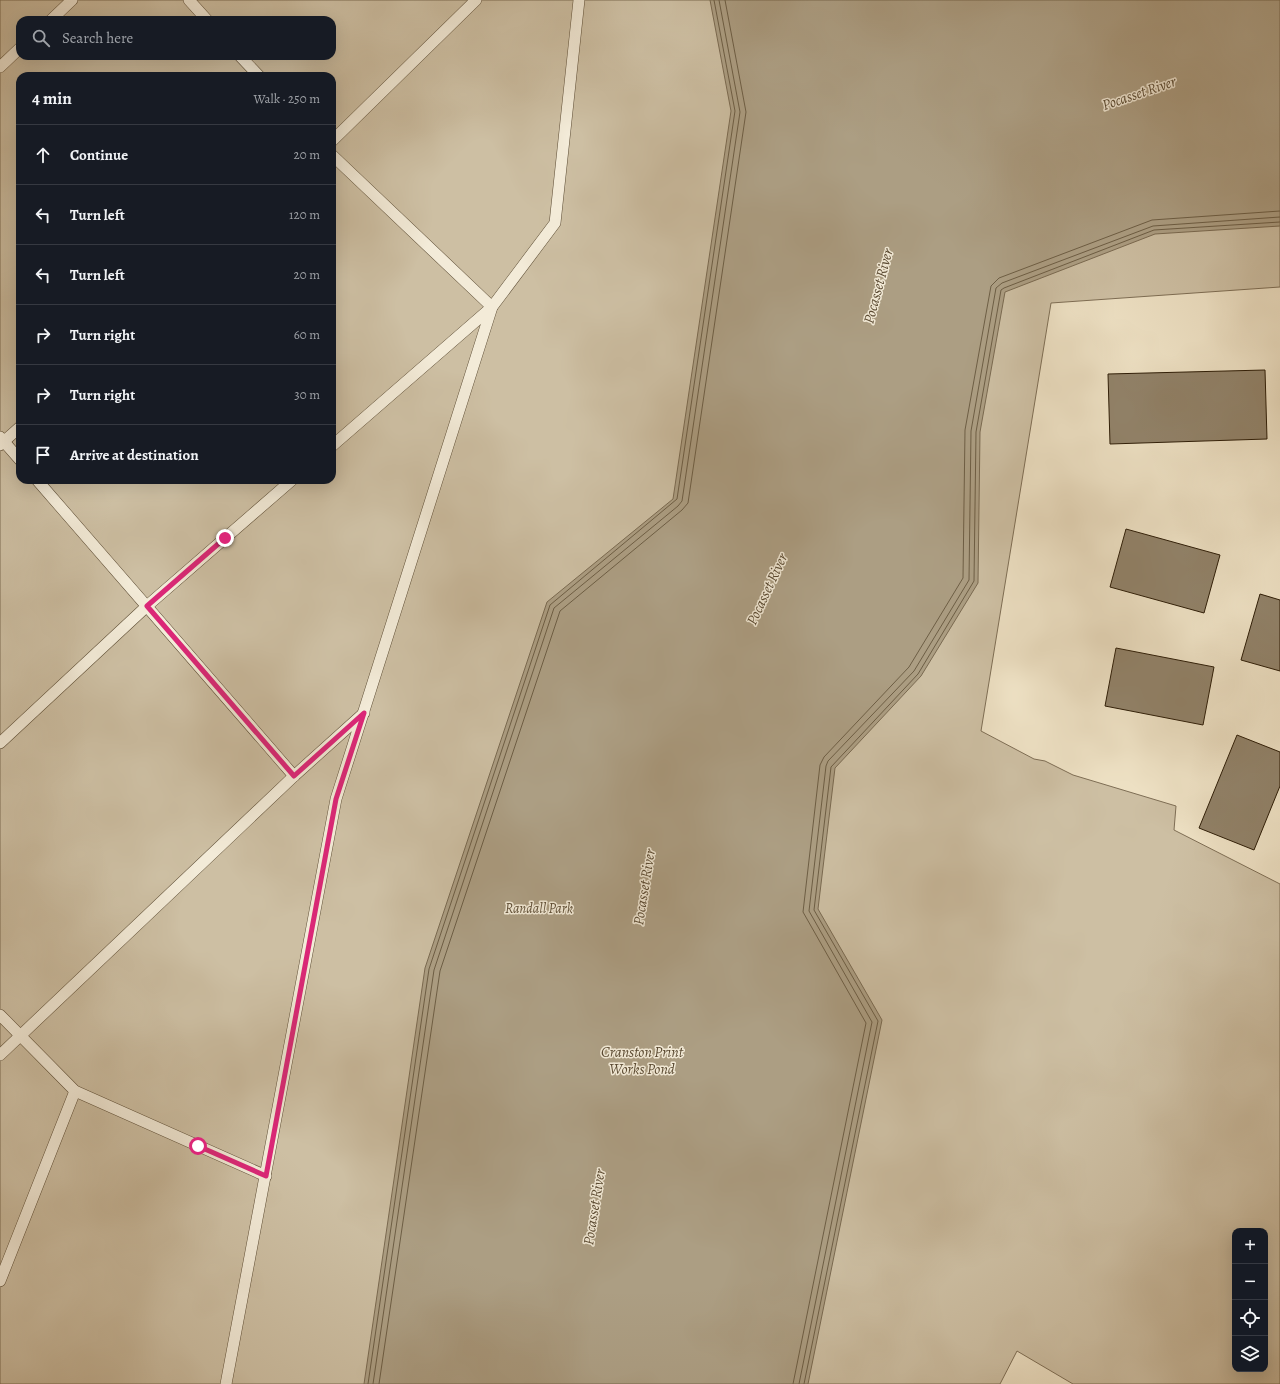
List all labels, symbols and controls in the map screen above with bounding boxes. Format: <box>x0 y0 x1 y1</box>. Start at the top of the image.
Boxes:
search box <box>16 16 336 60</box>
icon: search <box>30 27 52 49</box>
text: Search here <box>62 28 133 48</box>
water label: Pocasset River <box>1099 71 1179 115</box>
text: 4 min <box>32 87 72 110</box>
text: Walk · 250 m <box>253 90 320 107</box>
icon: ahead <box>32 144 54 166</box>
text: Continue <box>70 145 128 165</box>
text: 20 m <box>294 146 320 163</box>
icon: left <box>32 204 54 226</box>
text: Turn left <box>70 205 125 225</box>
text: 120 m <box>289 206 320 223</box>
water label: Pocasset River <box>858 246 898 326</box>
icon: left <box>32 264 54 286</box>
text: Turn left <box>70 265 125 285</box>
text: 20 m <box>294 266 320 283</box>
icon: right <box>32 324 54 346</box>
text: Turn right <box>70 325 135 345</box>
text: 60 m <box>294 326 320 343</box>
icon: right <box>32 384 54 406</box>
text: Turn right <box>70 385 135 405</box>
text: 30 m <box>294 386 320 403</box>
icon: arrive <box>32 444 54 466</box>
text: Arrive at destination <box>70 445 199 465</box>
route end <box>216 529 234 547</box>
water label: Pocasset River <box>742 549 793 628</box>
water label: Pocasset River <box>628 847 660 926</box>
park label: Randall Park <box>505 899 573 918</box>
water label: Cranston Print Works Pond <box>601 1042 684 1079</box>
route start <box>189 1137 207 1155</box>
water label: Pocasset River <box>578 1167 610 1246</box>
map controls <box>1232 1228 1268 1372</box>
button: + <box>1232 1228 1268 1264</box>
button: − <box>1232 1264 1268 1300</box>
button: locate <box>1232 1300 1268 1336</box>
button: layers <box>1232 1336 1268 1372</box>

